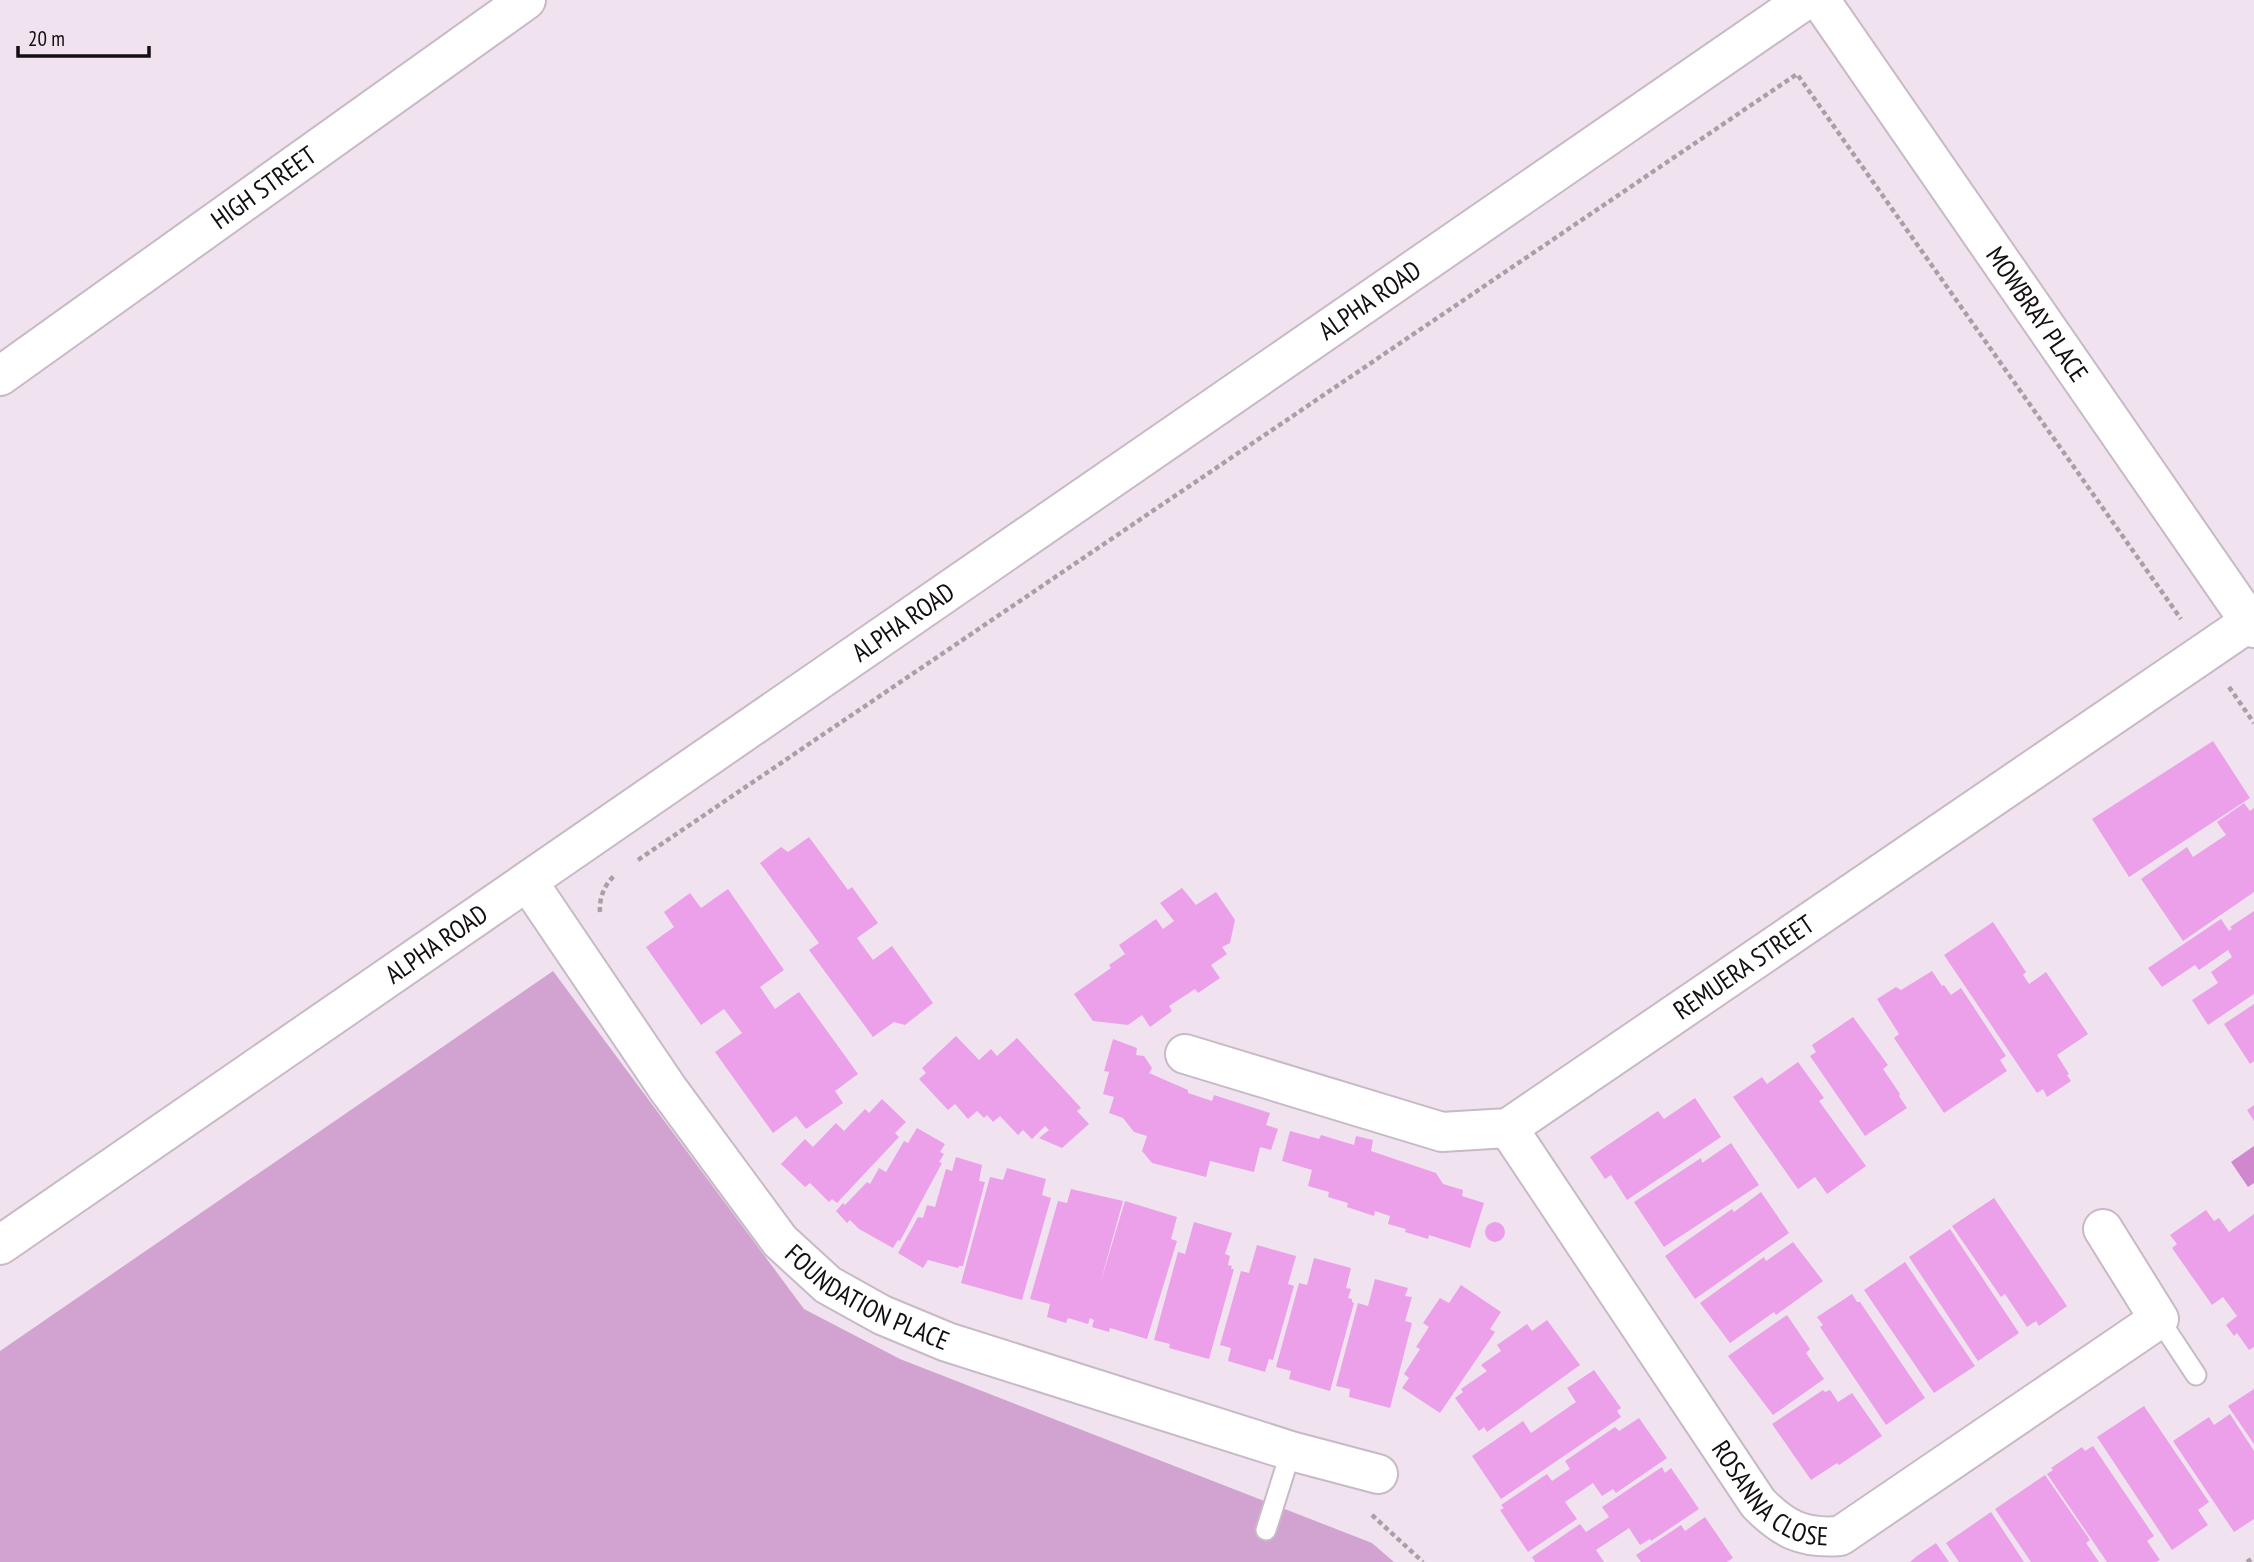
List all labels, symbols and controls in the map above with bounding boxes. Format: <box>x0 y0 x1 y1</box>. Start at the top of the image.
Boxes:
scale bar <box>18 14 149 58</box>
text: 20 m <box>28 25 65 52</box>
street label: HIGH STREET <box>204 138 323 236</box>
street label: MOWBRAY PLACE <box>1979 240 2096 388</box>
street label: ALPHA ROAD <box>1312 253 1427 347</box>
street label: ALPHA ROAD <box>845 575 960 669</box>
street label: ALPHA ROAD <box>378 897 494 991</box>
street label: REMUERA STREET <box>1667 907 1820 1026</box>
street label: FOUNDATION PLACE <box>778 1237 954 1357</box>
street label: ROSANNA CLOSE <box>1705 1434 1829 1553</box>

